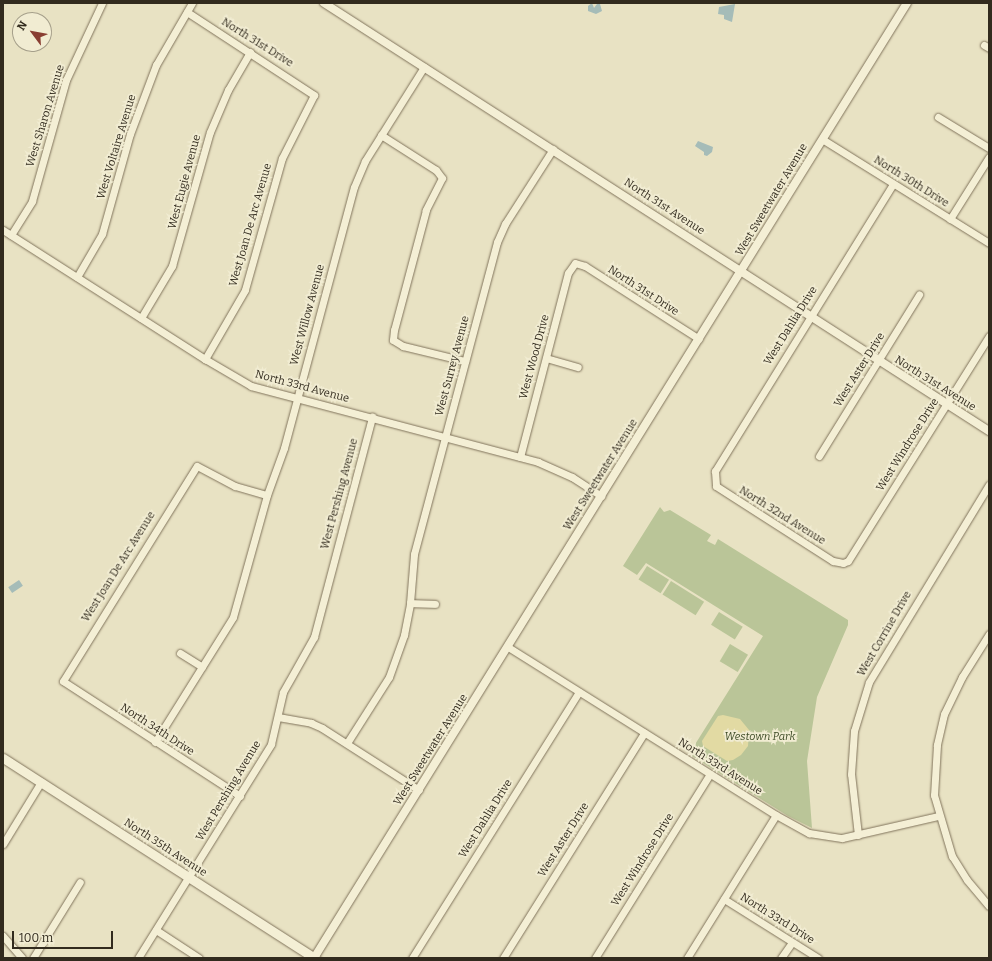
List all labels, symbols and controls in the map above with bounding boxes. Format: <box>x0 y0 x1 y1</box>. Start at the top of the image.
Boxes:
north arrow <box>12 12 52 52</box>
street label: North 31st Drive <box>219 16 295 70</box>
text: N <box>14 19 30 33</box>
street label: West Sharon Avenue <box>24 63 68 169</box>
street label: West Voltaire Avenue <box>95 93 139 201</box>
street label: West Eugie Avenue <box>166 133 204 231</box>
street label: West Sweetwater Avenue <box>733 141 811 259</box>
street label: North 30th Drive <box>871 154 951 210</box>
street label: West Joan De Arc Avenue <box>227 162 275 288</box>
street label: North 31st Avenue <box>621 176 707 238</box>
street label: West Willow Avenue <box>288 263 328 367</box>
street label: North 31st Drive <box>605 263 681 319</box>
street label: West Dahlia Drive <box>762 284 820 368</box>
street label: West Wood Drive <box>517 313 553 401</box>
street label: West Surrey Avenue <box>433 315 473 417</box>
street label: West Aster Drive <box>832 331 888 409</box>
street label: North 31st Avenue <box>892 354 978 414</box>
street label: North 33rd Avenue <box>254 368 350 406</box>
street label: West Windrose Drive <box>874 396 942 494</box>
street label: West Sweetwater Avenue <box>561 417 641 533</box>
street label: West Pershing Avenue <box>319 437 361 551</box>
street label: North 32nd Avenue <box>736 484 828 548</box>
street label: West Joan De Arc Avenue <box>80 509 158 625</box>
street label: West Corrine Drive <box>855 589 915 679</box>
street label: West Sweetwater Avenue <box>391 692 471 808</box>
street label: North 34th Drive <box>118 701 196 759</box>
park label: Westown Park <box>725 730 795 744</box>
street label: North 33rd Avenue <box>675 736 765 798</box>
street label: West Pershing Avenue <box>194 739 264 843</box>
street label: West Dahlia Drive <box>457 777 515 861</box>
street label: West Aster Drive <box>536 801 592 879</box>
street label: West Windrose Drive <box>609 811 677 909</box>
street label: North 35th Avenue <box>121 816 209 880</box>
street label: North 33rd Drive <box>737 891 817 947</box>
scale bar <box>14 923 115 949</box>
text: 100 m <box>19 931 53 945</box>

